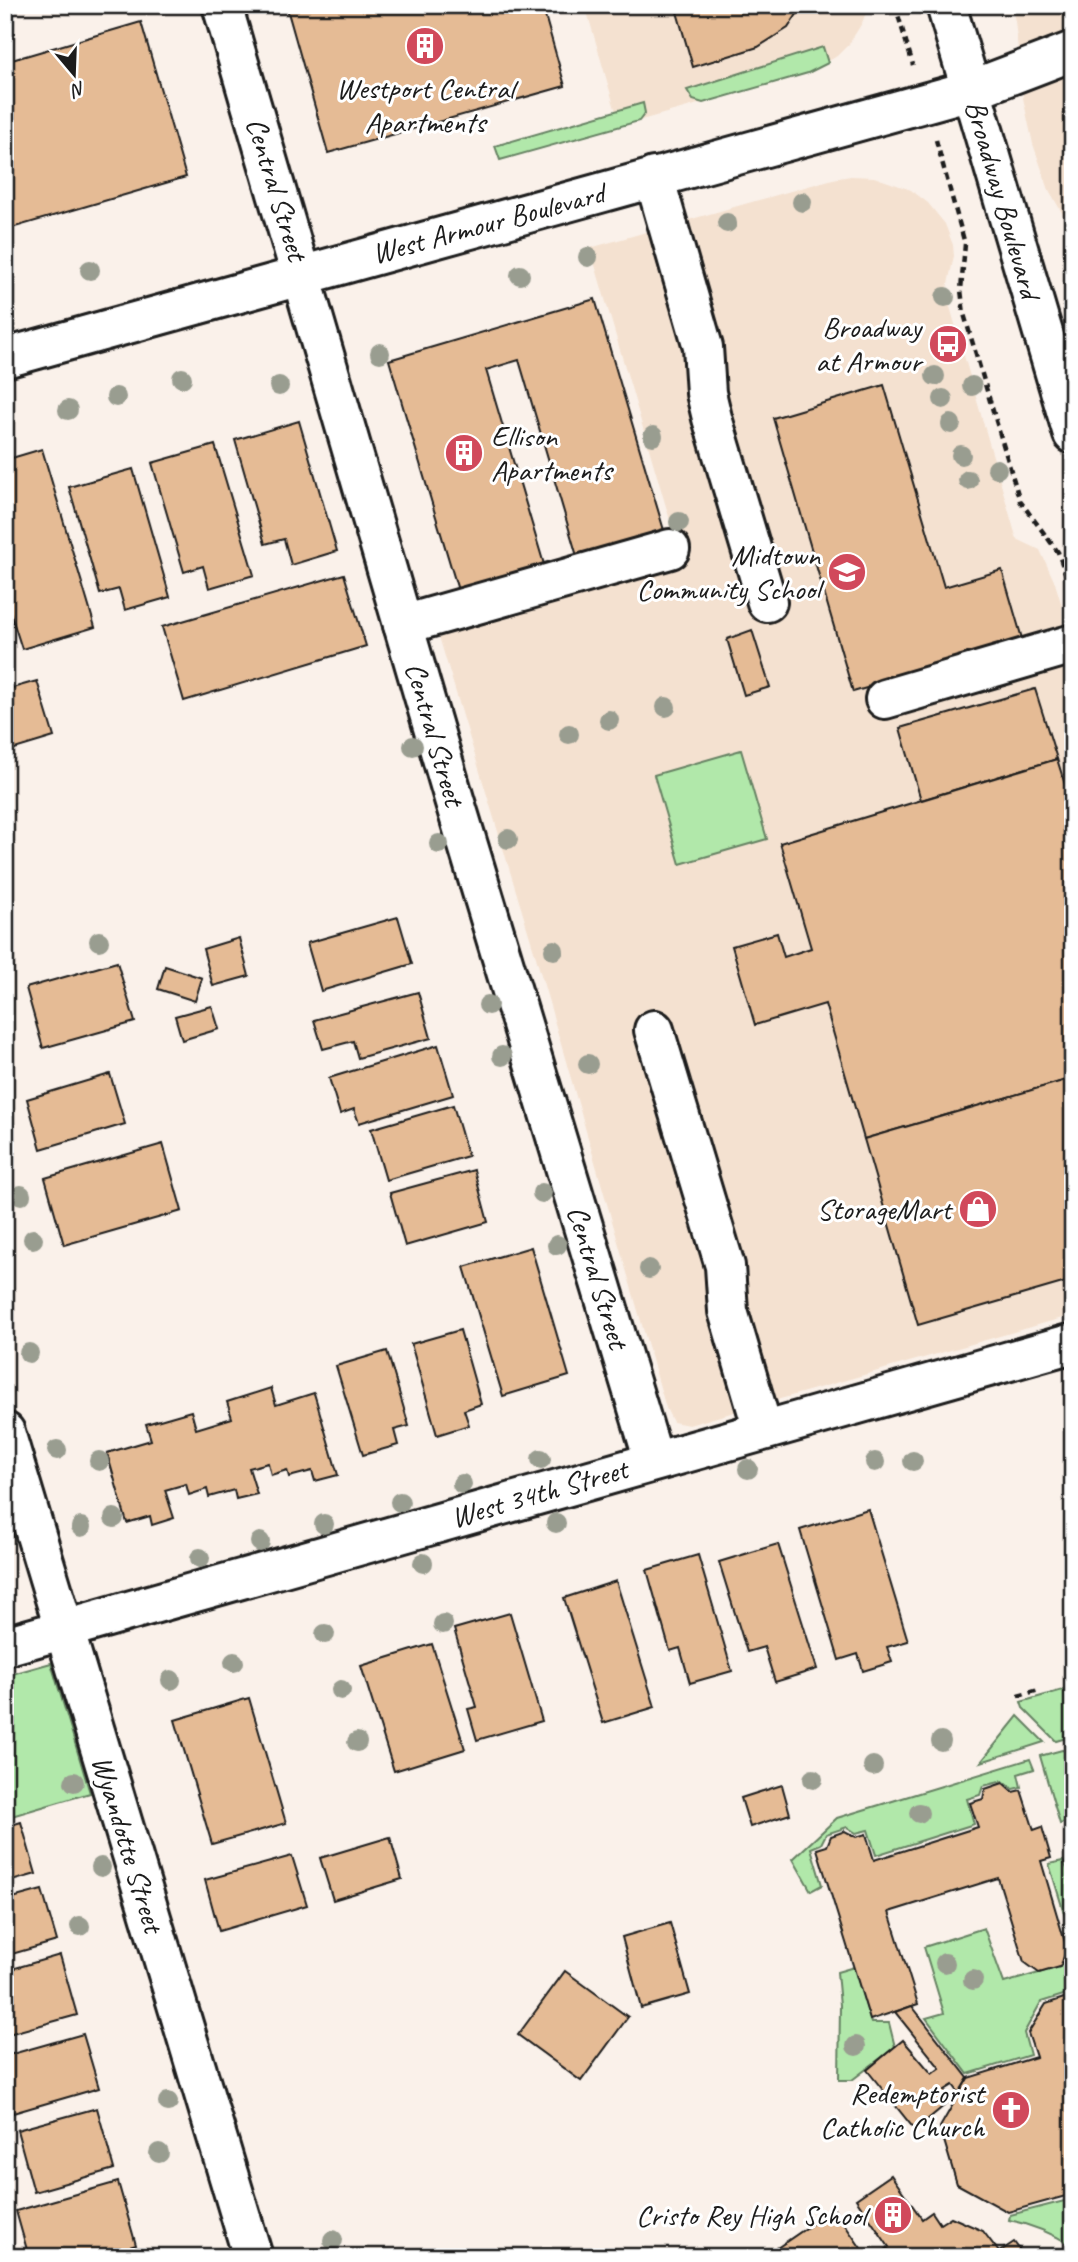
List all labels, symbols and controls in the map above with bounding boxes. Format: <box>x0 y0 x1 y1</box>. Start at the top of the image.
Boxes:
building icon: Westport Central Apartments <box>404 25 446 67</box>
north arrow <box>38 38 108 108</box>
place label: Westport Central Apartments <box>336 69 519 141</box>
text: N <box>67 76 89 103</box>
street label: Broadway Boulevard <box>957 96 1051 306</box>
street label: Central Street <box>237 113 318 268</box>
street label: West Armour Boulevard <box>368 173 612 272</box>
place label: Broadway at Armour <box>816 308 924 380</box>
bus stop icon: Broadway at Armour <box>927 323 969 365</box>
place label: Ellison Apartments <box>491 417 614 489</box>
building icon: Ellison Apartments <box>443 432 485 474</box>
place label: Midtown Community School <box>637 536 825 608</box>
school or university icon: Midtown Community School <box>826 551 868 593</box>
street label: Central Street <box>396 658 474 813</box>
shop icon: StorageMart <box>957 1188 999 1230</box>
place label: StorageMart <box>817 1190 954 1228</box>
street label: Central Street <box>558 1201 639 1356</box>
street label: West 34th Street <box>446 1449 634 1536</box>
street label: Wyandotte Street <box>83 1751 174 1940</box>
place label: Redemptorist Catholic Church <box>820 2074 987 2146</box>
church icon: Redemptorist Catholic Church <box>990 2089 1032 2131</box>
building icon: Cristo Rey High School <box>872 2194 914 2236</box>
place label: Cristo Rey High School <box>636 2196 871 2234</box>

